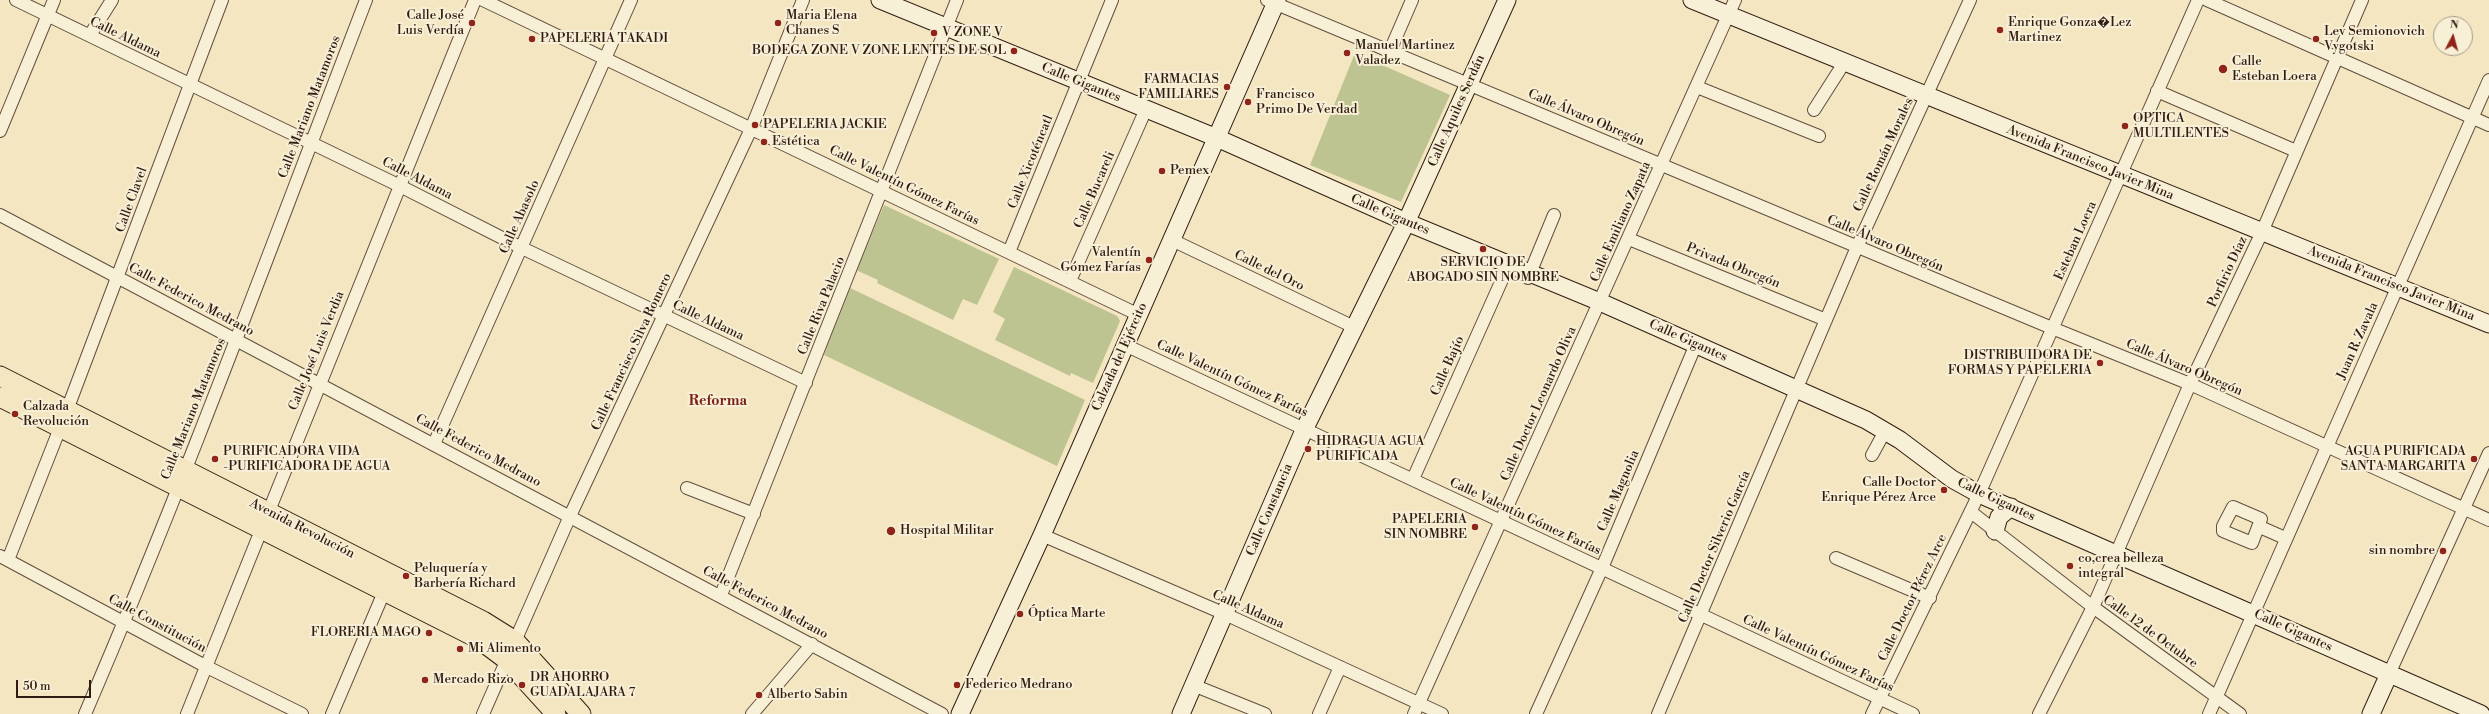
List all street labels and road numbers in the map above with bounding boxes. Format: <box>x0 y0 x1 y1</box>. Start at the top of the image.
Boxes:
street label: Calle Aldama <box>87 14 163 62</box>
street label: Calle Mariano Matamoros <box>276 33 344 181</box>
street label: Calle Aquiles Serdán <box>1425 53 1489 169</box>
street label: Calle Gigantes <box>1039 60 1123 106</box>
street label: Calle Álvaro Obregón <box>1525 86 1647 150</box>
street label: Calle Román Morales <box>1851 95 1917 215</box>
street label: Calle Xicoténcatl <box>1005 113 1057 211</box>
street label: Avenida Francisco Javier Mina <box>2004 122 2176 204</box>
street label: Calle Valentín Gómez Farías <box>826 143 982 229</box>
street label: Calle Bucareli <box>1071 149 1119 231</box>
street label: Calle Aldama <box>379 155 455 203</box>
street label: Calle Emiliano Zapata <box>1587 159 1655 285</box>
street label: Calle Clavel <box>113 165 151 235</box>
street label: Calle Abasolo <box>497 178 543 256</box>
street label: Calle Gigantes <box>1348 191 1432 239</box>
street label: Esteban Loera <box>2052 199 2100 283</box>
street label: Calle Álvaro Obregón <box>1824 212 1946 276</box>
street label: Porfirio Díaz <box>2205 234 2251 310</box>
street label: Privada Obregón <box>1684 240 1782 292</box>
street label: Avenida Francisco Javier Mina <box>2305 243 2477 325</box>
street label: Calle del Oro <box>1231 247 1307 295</box>
street label: Calle Riva Palacio <box>795 255 849 357</box>
street label: Calle Federico Medrano <box>126 260 256 340</box>
street label: Calle Francisco Silva Romero <box>589 271 675 433</box>
street label: Calle José Luis Verdia <box>286 289 348 413</box>
street label: Calle Aldama <box>670 298 746 344</box>
street label: Calzada del Ejército <box>1089 300 1151 414</box>
street label: Juan R. Zavala <box>2334 300 2382 382</box>
street label: Calle Gigantes <box>1646 317 1730 365</box>
street label: Calle Doctor Leonardo Oliva <box>1498 324 1580 484</box>
street label: Calle Bajío <box>1428 334 1468 398</box>
street label: Calle Mariano Matamoros <box>158 336 230 482</box>
street label: Calle Álvaro Obregón <box>2123 336 2245 400</box>
street label: Calle Valentín Gómez Farías <box>1154 337 1310 421</box>
street label: Calle Federico Medrano <box>413 411 543 491</box>
street label: Calle Magnolia <box>1595 448 1643 534</box>
street label: Calle Constancia <box>1244 461 1296 559</box>
street label: Calle Doctor Silverio García <box>1676 468 1754 626</box>
street label: Calle Valentín Gómez Farías <box>1447 475 1603 559</box>
street label: Calle Gigantes <box>1955 475 2037 525</box>
street label: Avenida Revolución <box>247 496 357 562</box>
street label: Calle Doctor Pérez Arce <box>1875 532 1951 664</box>
street label: Calle Federico Medrano <box>700 563 830 643</box>
street label: Calle Aldama <box>1210 587 1286 633</box>
street label: Calle Constitución <box>105 592 209 656</box>
street label: Calle 12 de Octubre <box>2100 592 2200 672</box>
street label: Calle Gigantes <box>2251 607 2335 655</box>
street label: Calle Valentín Gómez Farías <box>1740 612 1896 696</box>

